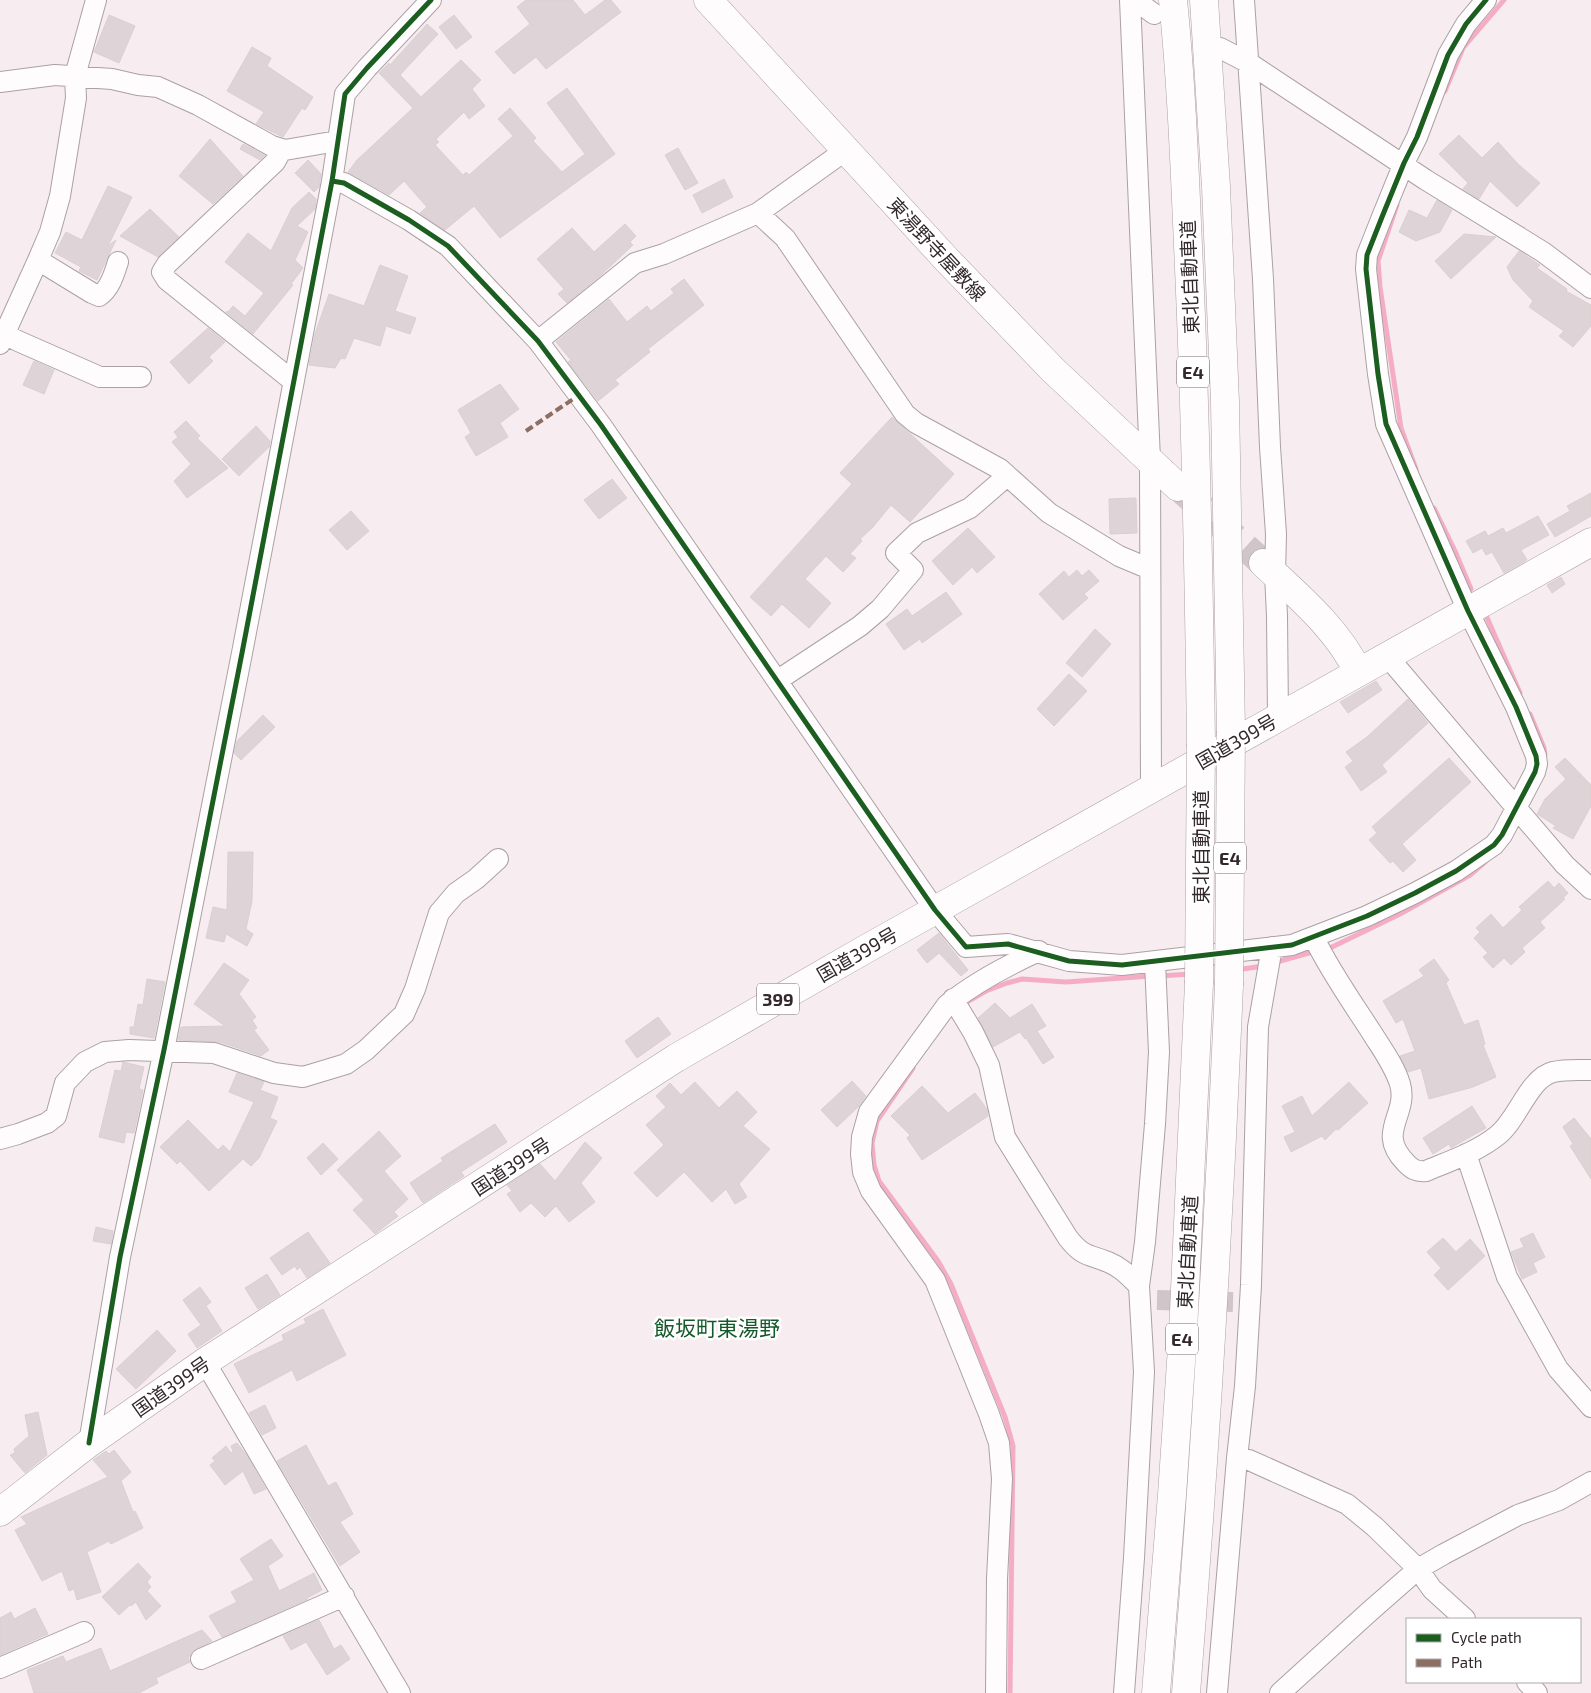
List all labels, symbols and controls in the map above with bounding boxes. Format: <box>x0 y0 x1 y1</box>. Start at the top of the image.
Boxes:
street label: 東湯野寺屋敷線 <box>883 193 991 305</box>
street label: 東北自動車道 <box>1176 220 1202 334</box>
road number: E4 <box>1177 357 1209 388</box>
street label: 国道399号 <box>1192 709 1280 773</box>
street label: 東北自動車道 <box>1189 790 1212 904</box>
road number: E4 <box>1214 842 1246 874</box>
street label: 国道399号 <box>813 922 901 986</box>
road number: 399 <box>757 984 799 1014</box>
street label: 国道399号 <box>467 1132 555 1200</box>
street label: 東北自動車道 <box>1173 1194 1201 1310</box>
district label: 飯坂町東湯野 <box>654 1315 780 1340</box>
road number: E4 <box>1166 1324 1198 1355</box>
street label: 国道399号 <box>128 1351 214 1421</box>
legend <box>1406 1618 1581 1683</box>
text: Cycle path <box>1451 1628 1522 1646</box>
text: Path <box>1451 1653 1482 1671</box>

